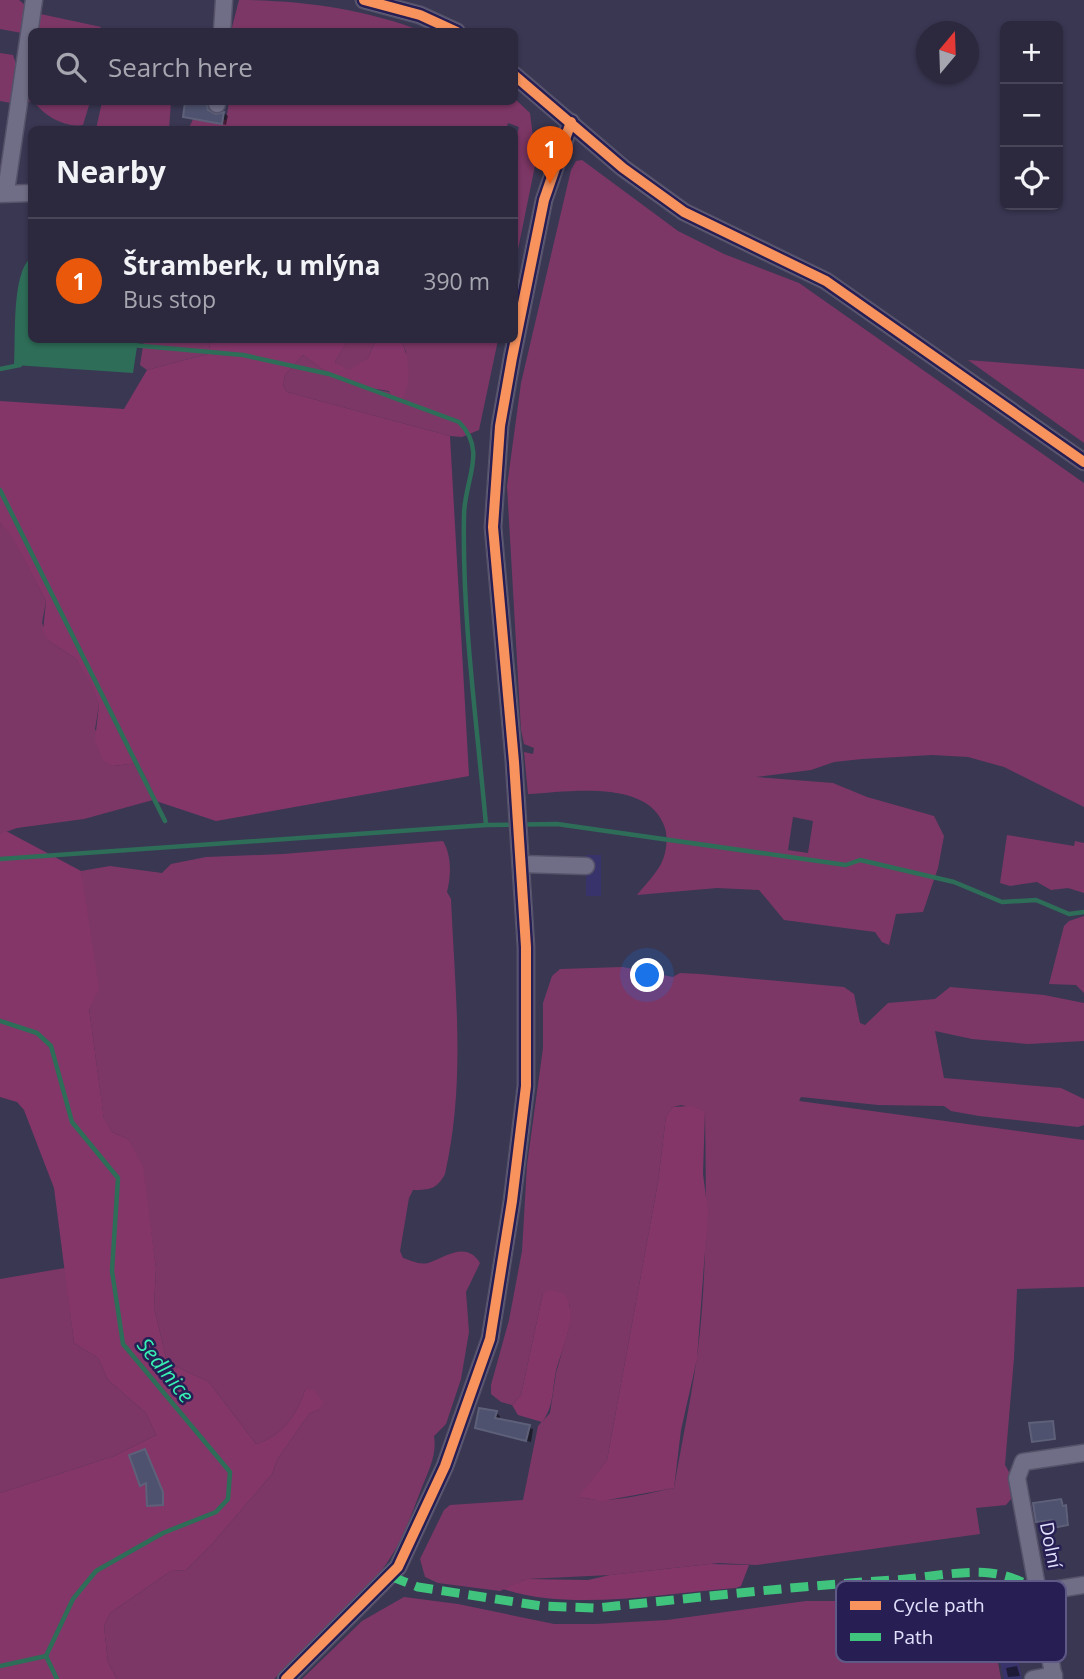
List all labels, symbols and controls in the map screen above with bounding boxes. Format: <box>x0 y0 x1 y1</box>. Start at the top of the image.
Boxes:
north arrow <box>916 21 979 84</box>
map controls <box>1000 21 1063 210</box>
button: + <box>1000 21 1063 84</box>
search box <box>28 28 518 105</box>
icon: search <box>52 48 90 86</box>
text: Search here <box>108 49 253 85</box>
button: − <box>1000 84 1063 147</box>
pin: 1 <box>527 126 573 184</box>
button: locate <box>1000 147 1063 210</box>
text: Nearby <box>56 151 166 192</box>
text: Štramberk, u mlýna <box>123 247 380 283</box>
text: 1 <box>72 265 86 297</box>
text: 390 m <box>423 265 490 297</box>
text: Bus stop <box>123 283 216 315</box>
your location <box>630 958 664 992</box>
water label: Sedlnice <box>131 1332 201 1408</box>
street label: Dolní <box>1034 1520 1068 1571</box>
legend <box>836 1581 1066 1662</box>
text: Cycle path <box>893 1592 985 1618</box>
text: Path <box>893 1624 933 1650</box>

